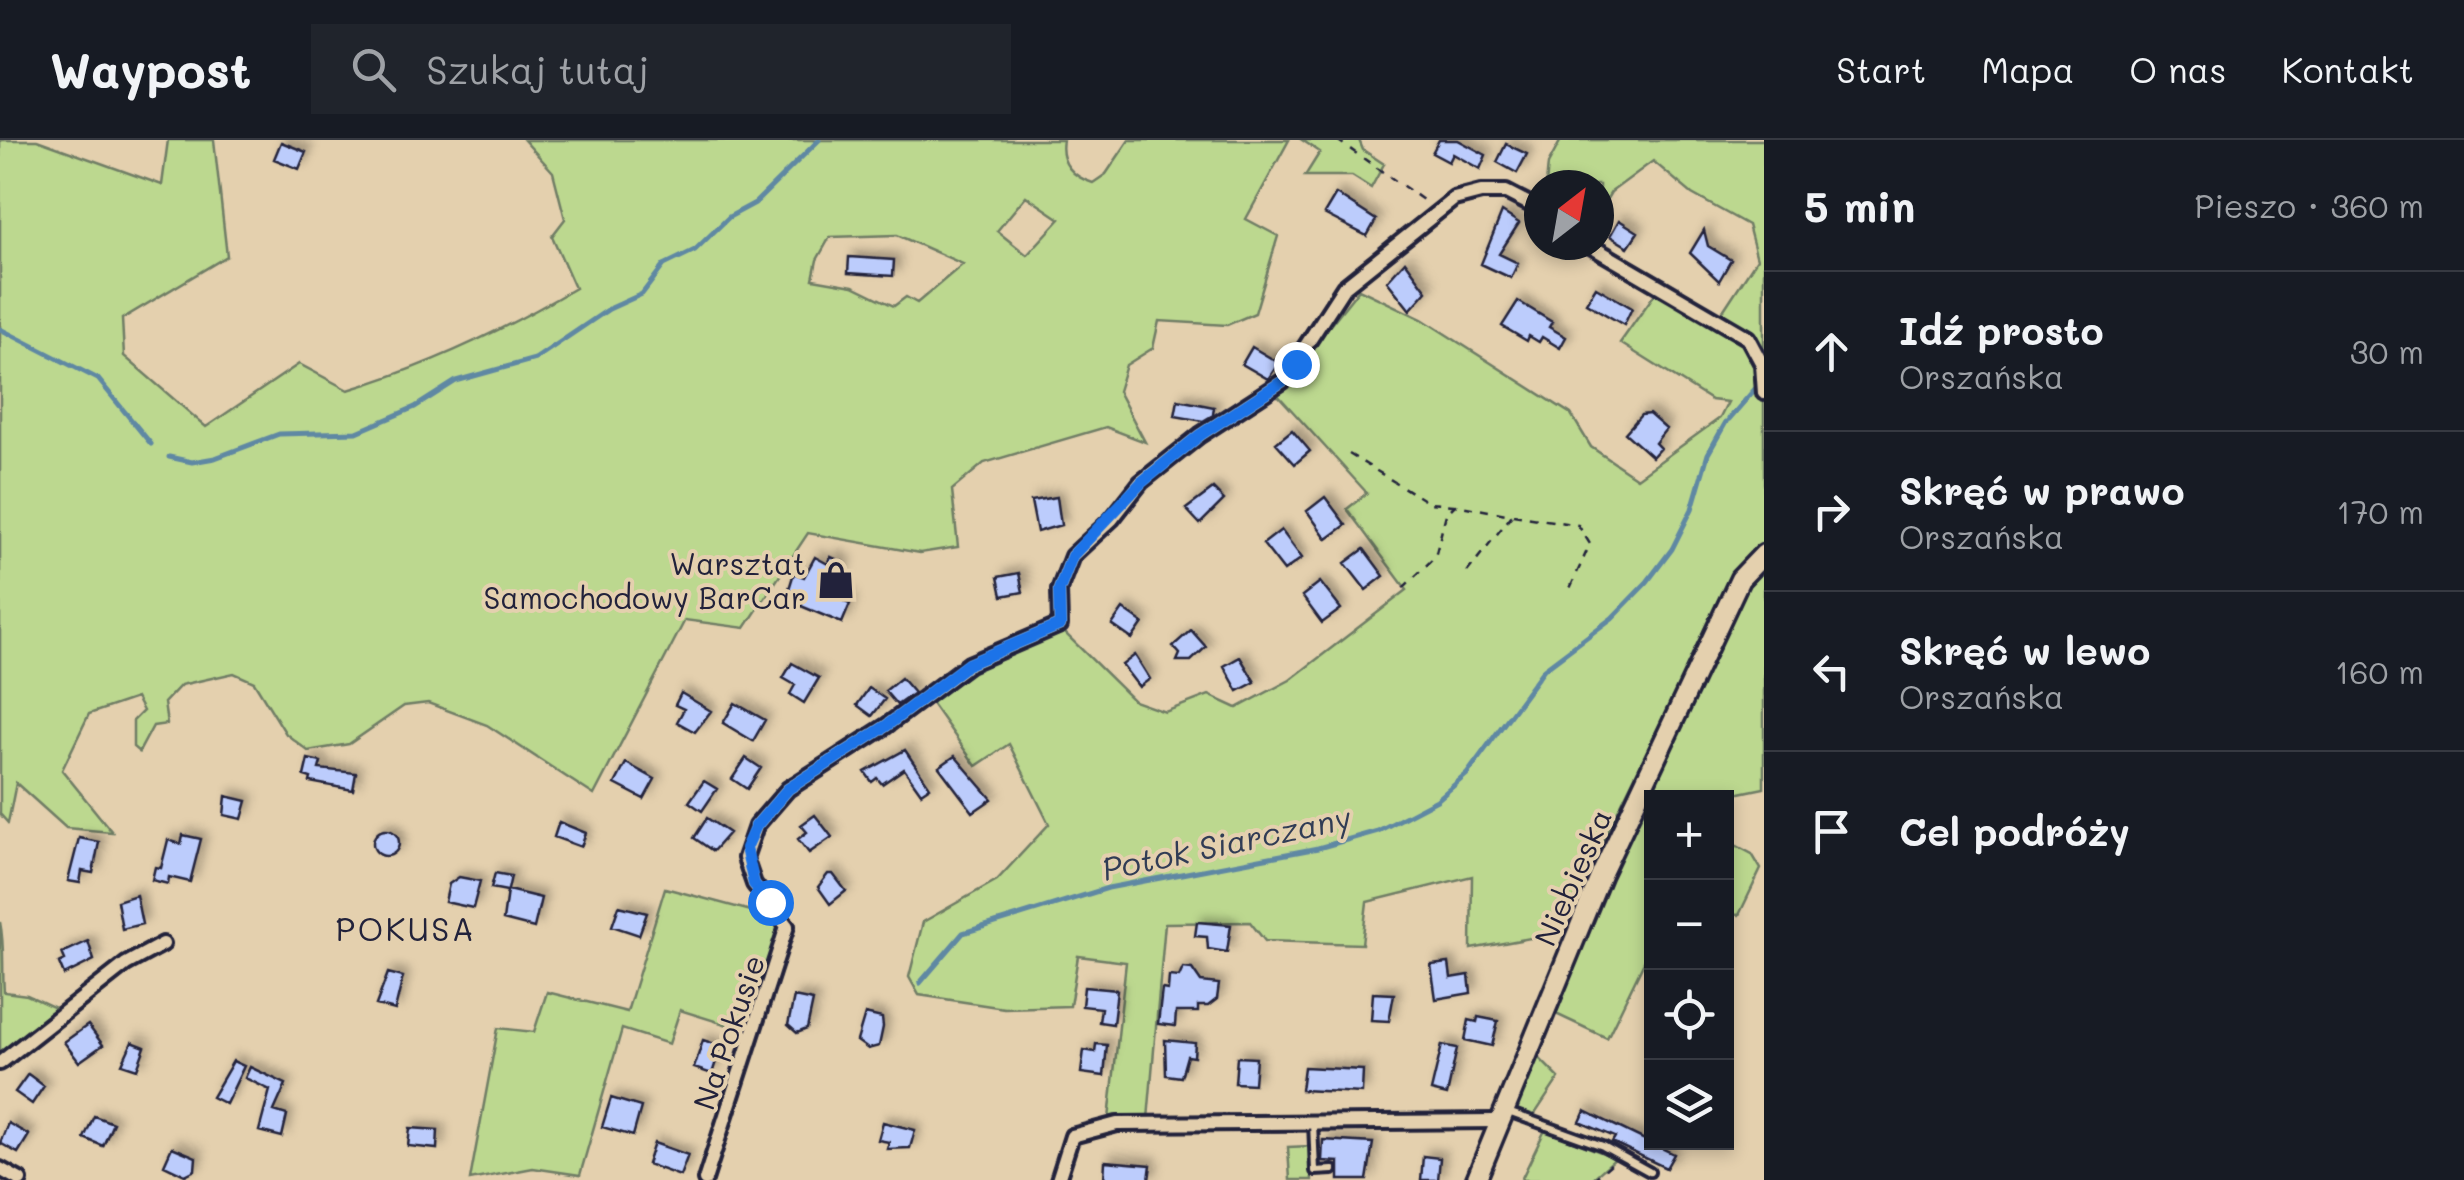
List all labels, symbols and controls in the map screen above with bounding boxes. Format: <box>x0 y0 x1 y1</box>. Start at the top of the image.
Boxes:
search box <box>311 24 1011 114</box>
text: Waypost <box>50 38 251 100</box>
icon: search <box>346 42 401 97</box>
text: Szukaj tutaj <box>426 44 649 94</box>
text: Start <box>1836 46 1926 92</box>
text: Mapa <box>1981 46 2074 92</box>
text: O nas <box>2129 46 2226 92</box>
text: Kontakt <box>2281 46 2414 92</box>
north arrow <box>1524 170 1614 260</box>
text: 5 min <box>1804 178 1915 233</box>
text: Pieszo · 360 m <box>2195 184 2424 226</box>
text: Idź prosto <box>1899 305 2103 355</box>
icon: ahead <box>1804 324 1859 379</box>
text: 30 m <box>2350 330 2424 372</box>
route end <box>1274 342 1320 388</box>
text: Orszańska <box>1899 355 2064 397</box>
text: Skręć w prawo <box>1899 465 2184 515</box>
icon: right <box>1804 484 1859 539</box>
text: 170 m <box>2336 490 2424 532</box>
text: Orszańska <box>1899 515 2064 557</box>
place label: Warsztat Samochodowy BarCar <box>483 543 806 617</box>
shop icon: Warsztat Samochodowy BarCar <box>815 559 857 601</box>
text: Skręć w lewo <box>1899 625 2150 675</box>
icon: left <box>1804 644 1859 699</box>
text: 160 m <box>2335 650 2424 692</box>
text: Orszańska <box>1899 675 2064 717</box>
map controls <box>1644 790 1734 1150</box>
button: + <box>1644 790 1734 880</box>
water label: Potok Siarczany <box>1098 795 1355 890</box>
street label: Niebieska <box>1524 802 1620 952</box>
icon: arrive <box>1804 804 1859 859</box>
text: Cel podróży <box>1899 806 2130 856</box>
route start <box>748 880 794 926</box>
button: − <box>1644 880 1734 970</box>
district label: POKUSA <box>336 907 476 949</box>
street label: Na Pokusie <box>683 949 773 1115</box>
button: locate <box>1644 970 1734 1060</box>
button: layers <box>1644 1060 1734 1150</box>

